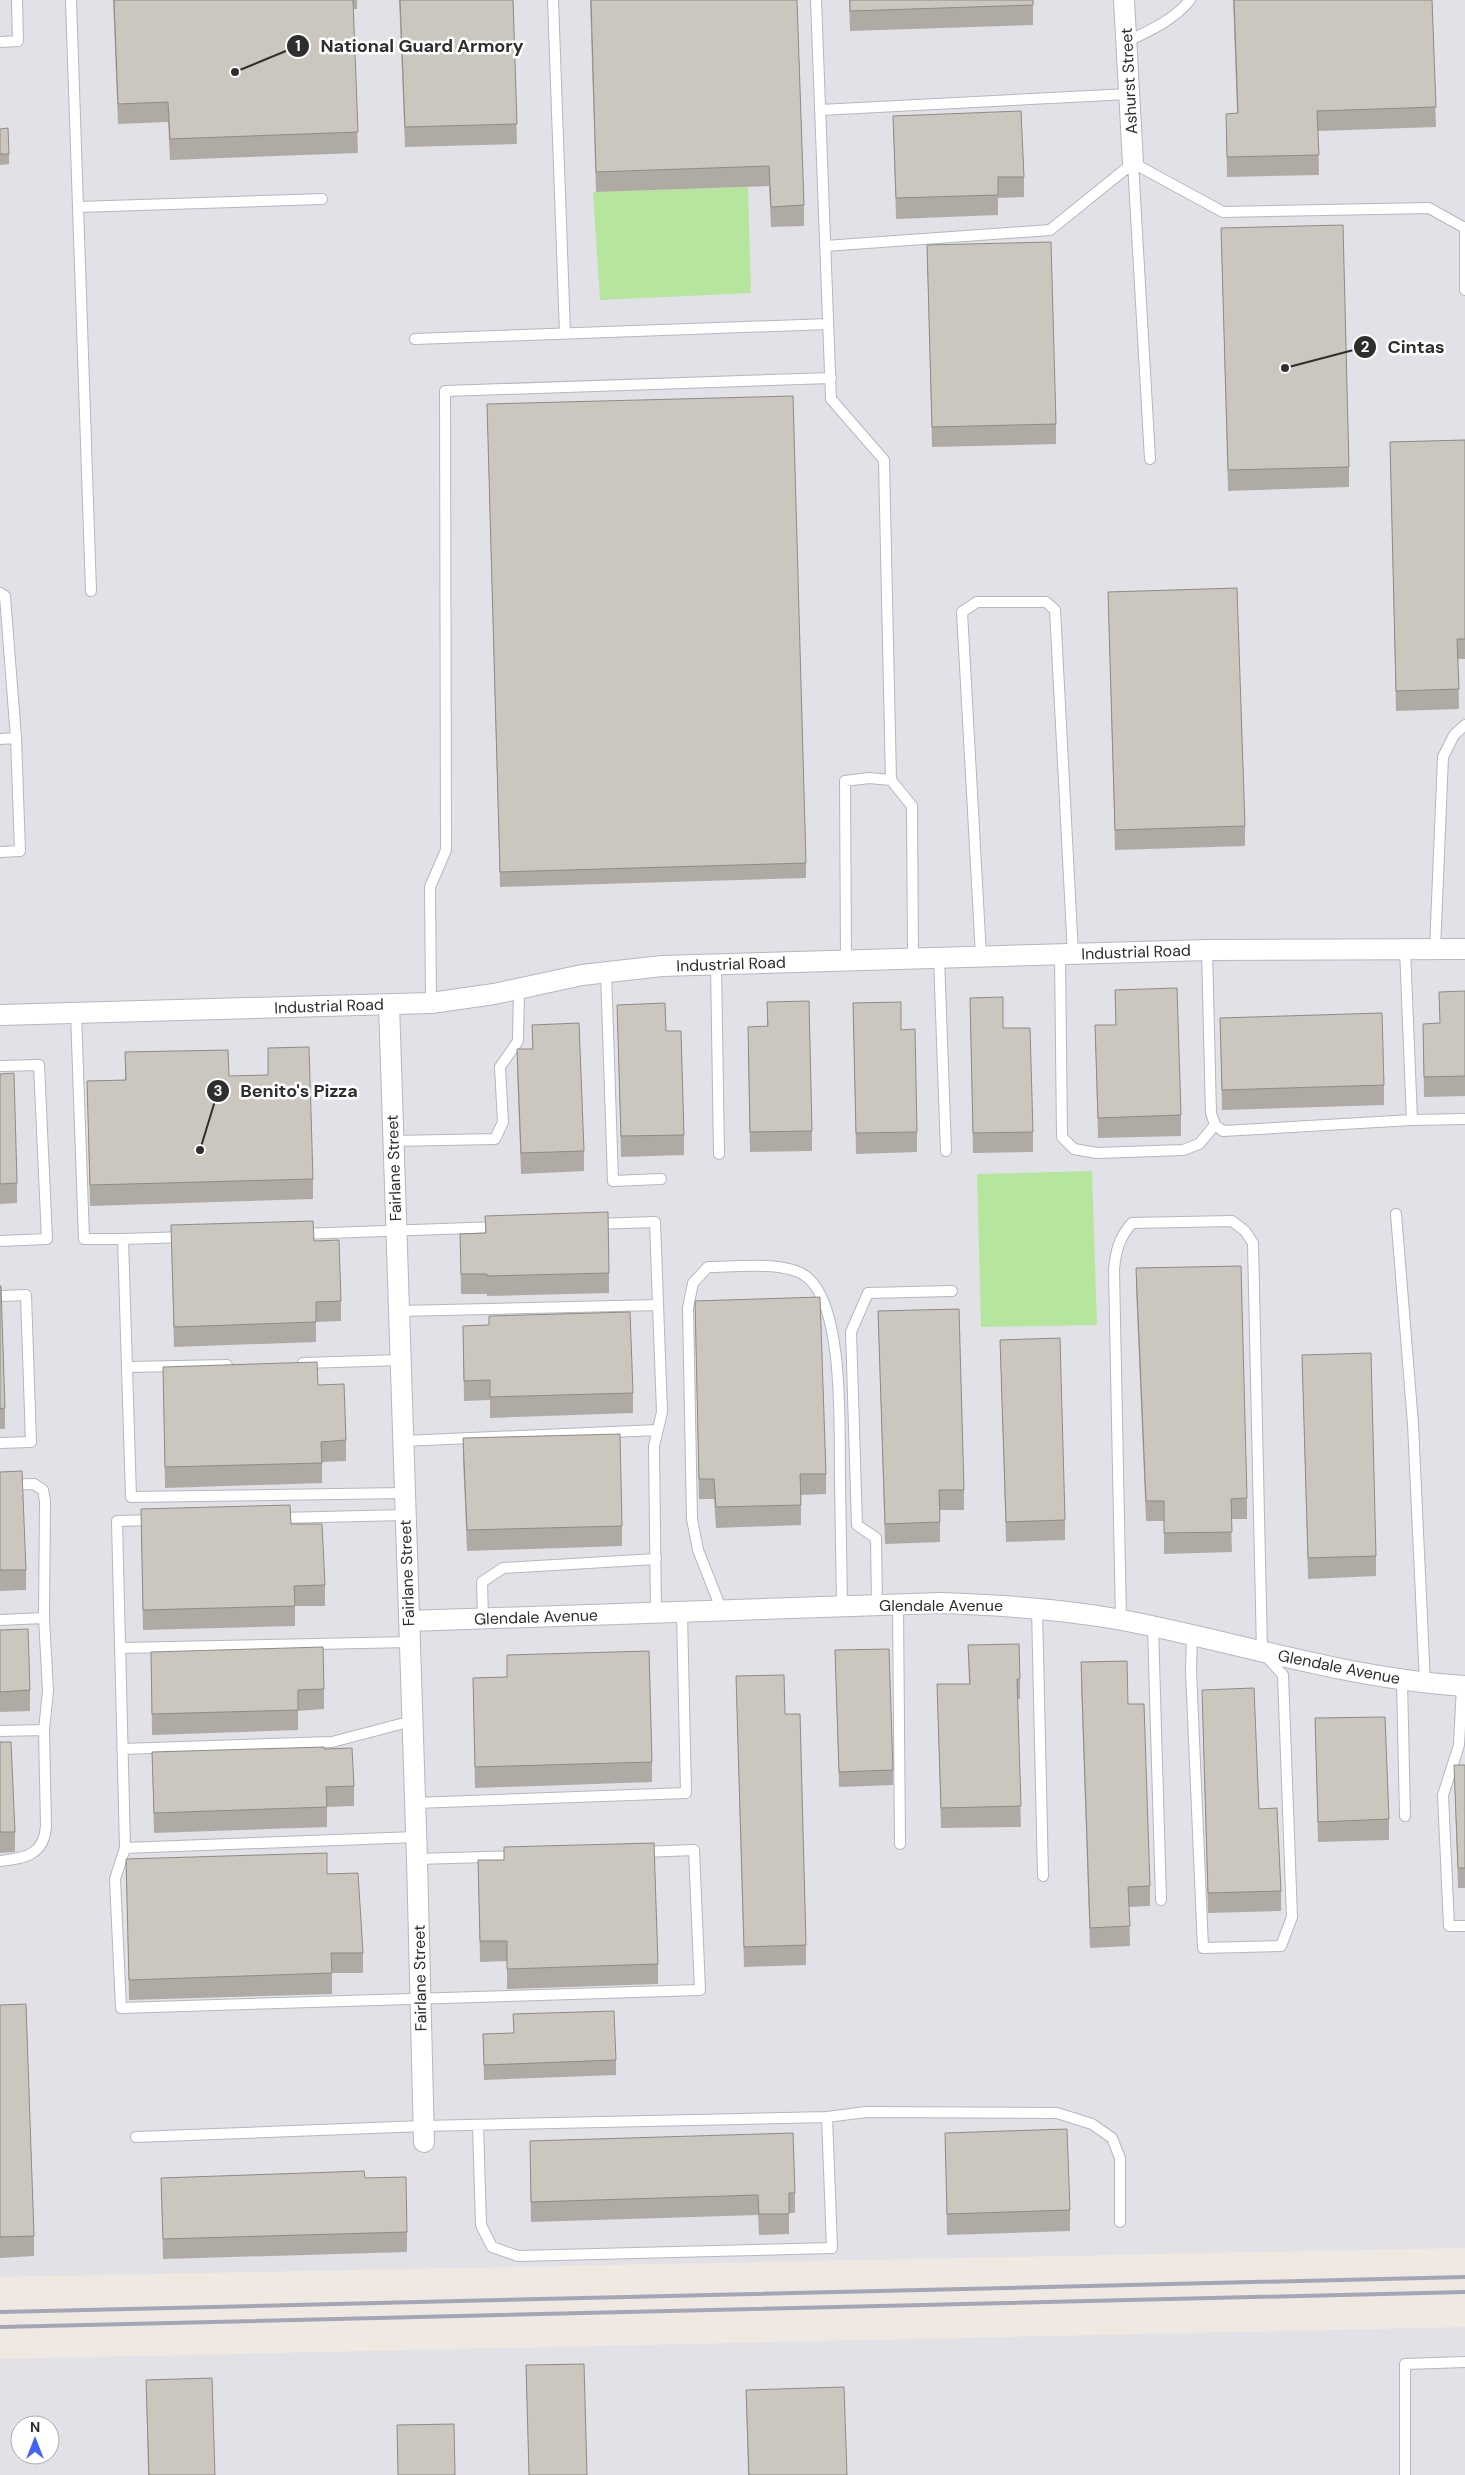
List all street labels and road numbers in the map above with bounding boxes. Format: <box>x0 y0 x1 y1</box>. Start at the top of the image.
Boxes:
street label: Ashurst Street <box>1116 27 1142 135</box>
street label: Industrial Road <box>1081 940 1191 964</box>
street label: Industrial Road <box>676 952 786 976</box>
street label: Industrial Road <box>274 994 384 1018</box>
street label: Fairlane Street <box>382 1114 406 1222</box>
street label: Fairlane Street <box>395 1519 419 1627</box>
street label: Glendale Avenue <box>879 1595 1003 1616</box>
street label: Glendale Avenue <box>474 1604 598 1630</box>
street label: Glendale Avenue <box>1276 1645 1402 1689</box>
street label: Fairlane Street <box>409 1925 431 2031</box>

